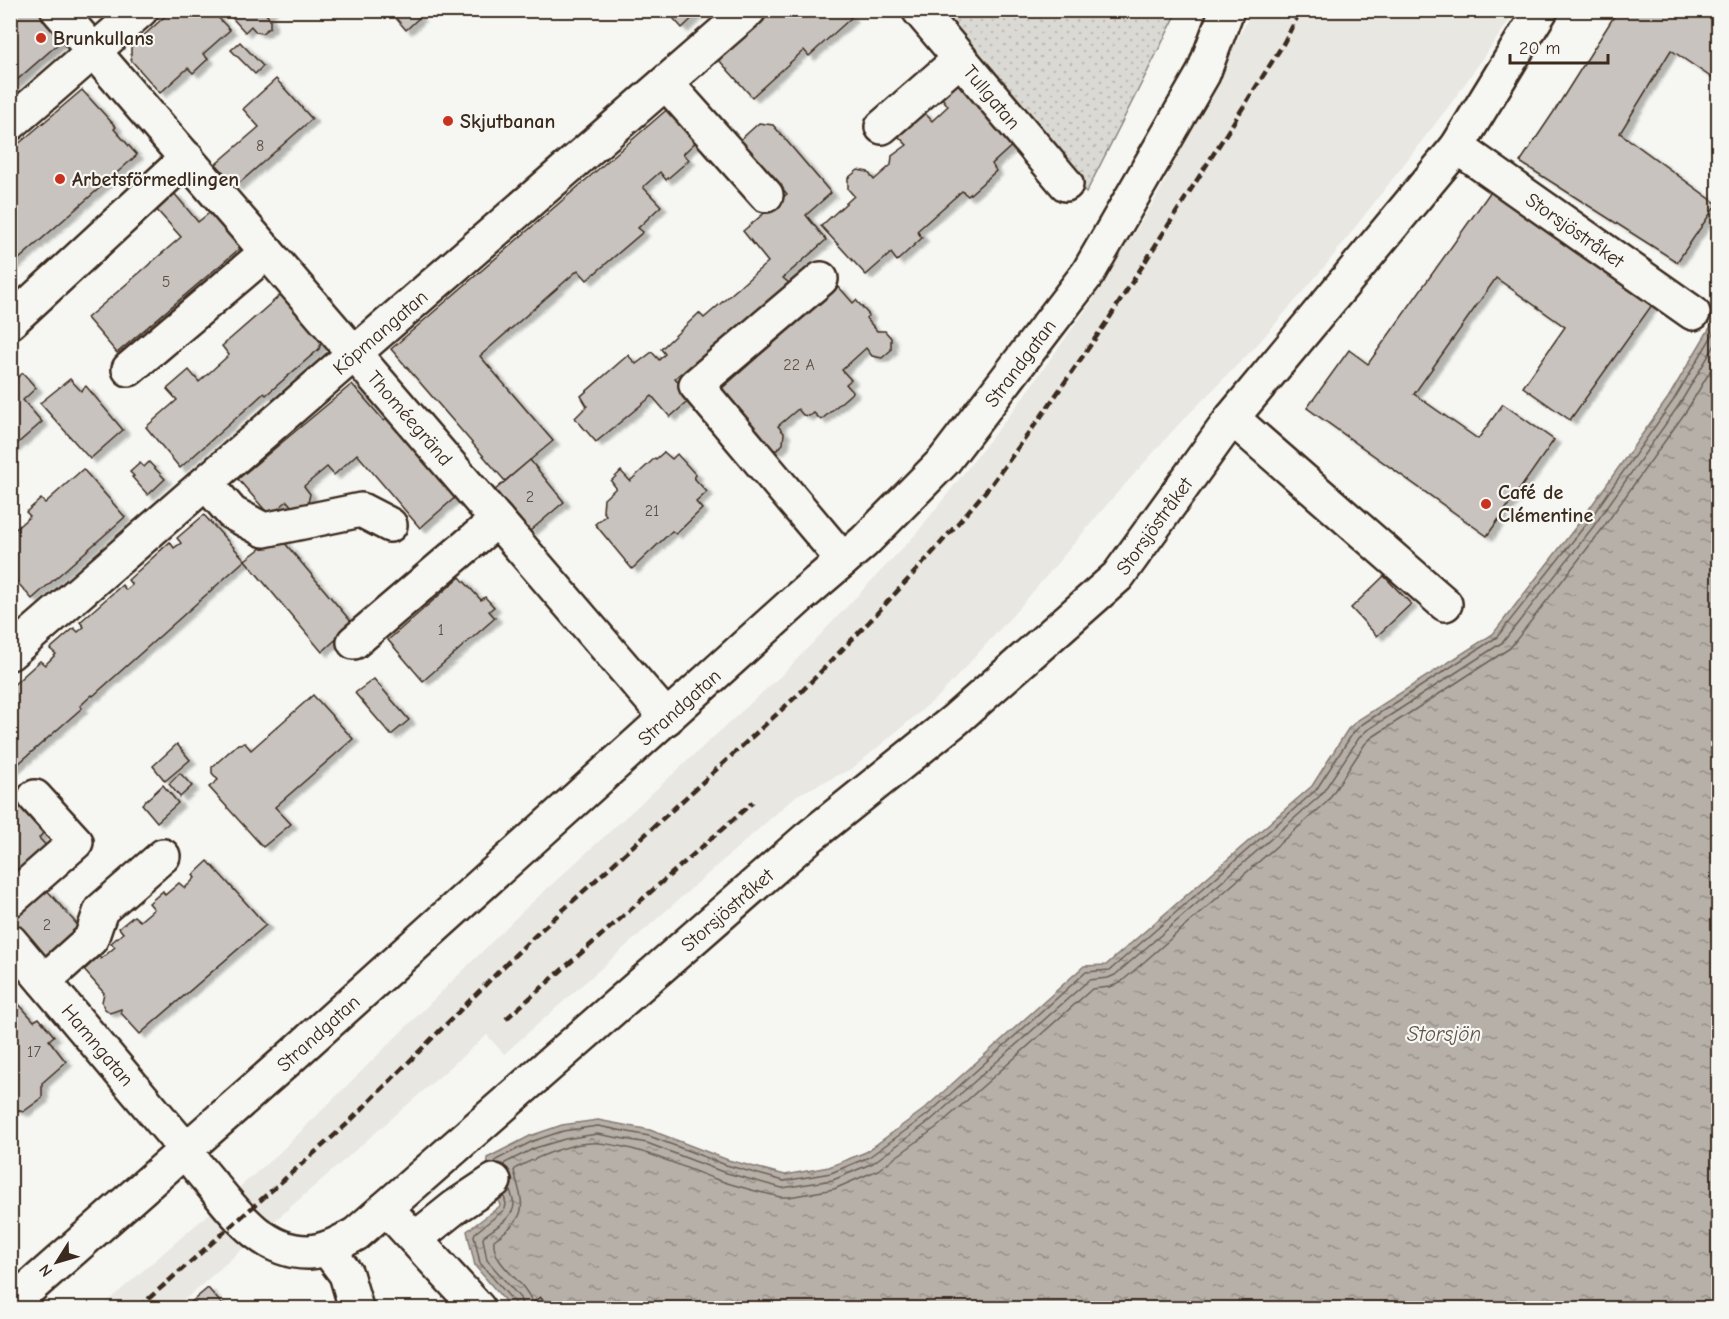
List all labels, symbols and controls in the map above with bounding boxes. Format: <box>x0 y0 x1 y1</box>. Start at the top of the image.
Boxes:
place label: Brunkullans <box>53 27 154 50</box>
scale bar <box>1510 27 1608 65</box>
marker: Brunkullans <box>34 31 48 45</box>
text: 20 m <box>1519 38 1560 59</box>
street label: Tullgatan <box>958 60 1025 134</box>
place label: Skjutbanan <box>460 110 555 133</box>
marker: Skjutbanan <box>441 114 455 128</box>
house number: 8 <box>256 137 264 155</box>
place label: Arbetsförmedlingen <box>72 168 239 191</box>
marker: Arbetsförmedlingen <box>53 172 67 186</box>
street label: Storsjöstråket <box>1521 188 1629 274</box>
house number: 5 <box>162 273 170 291</box>
street label: Köpmangatan <box>328 285 432 380</box>
street label: Strandgatan <box>980 315 1061 412</box>
house number: 22 A <box>783 356 815 374</box>
street label: Thoméegränd <box>362 366 457 470</box>
street label: Storsjöstråket <box>1111 472 1198 580</box>
place label: Café de Clémentine <box>1498 481 1593 527</box>
house number: 2 <box>526 488 534 506</box>
marker: Café de Clémentine <box>1479 497 1493 511</box>
house number: 21 <box>645 502 659 520</box>
house number: 1 <box>438 621 444 639</box>
street label: Strandgatan <box>633 664 726 751</box>
street label: Storsjöstråket <box>676 863 779 957</box>
house number: 2 <box>43 916 51 934</box>
street label: Strandgatan <box>272 990 365 1077</box>
street label: Hamngatan <box>57 1000 139 1091</box>
water label: Storsjön <box>1407 1022 1481 1046</box>
house number: 17 <box>27 1043 41 1061</box>
north arrow <box>27 1232 87 1292</box>
text: N <box>35 1261 56 1280</box>

